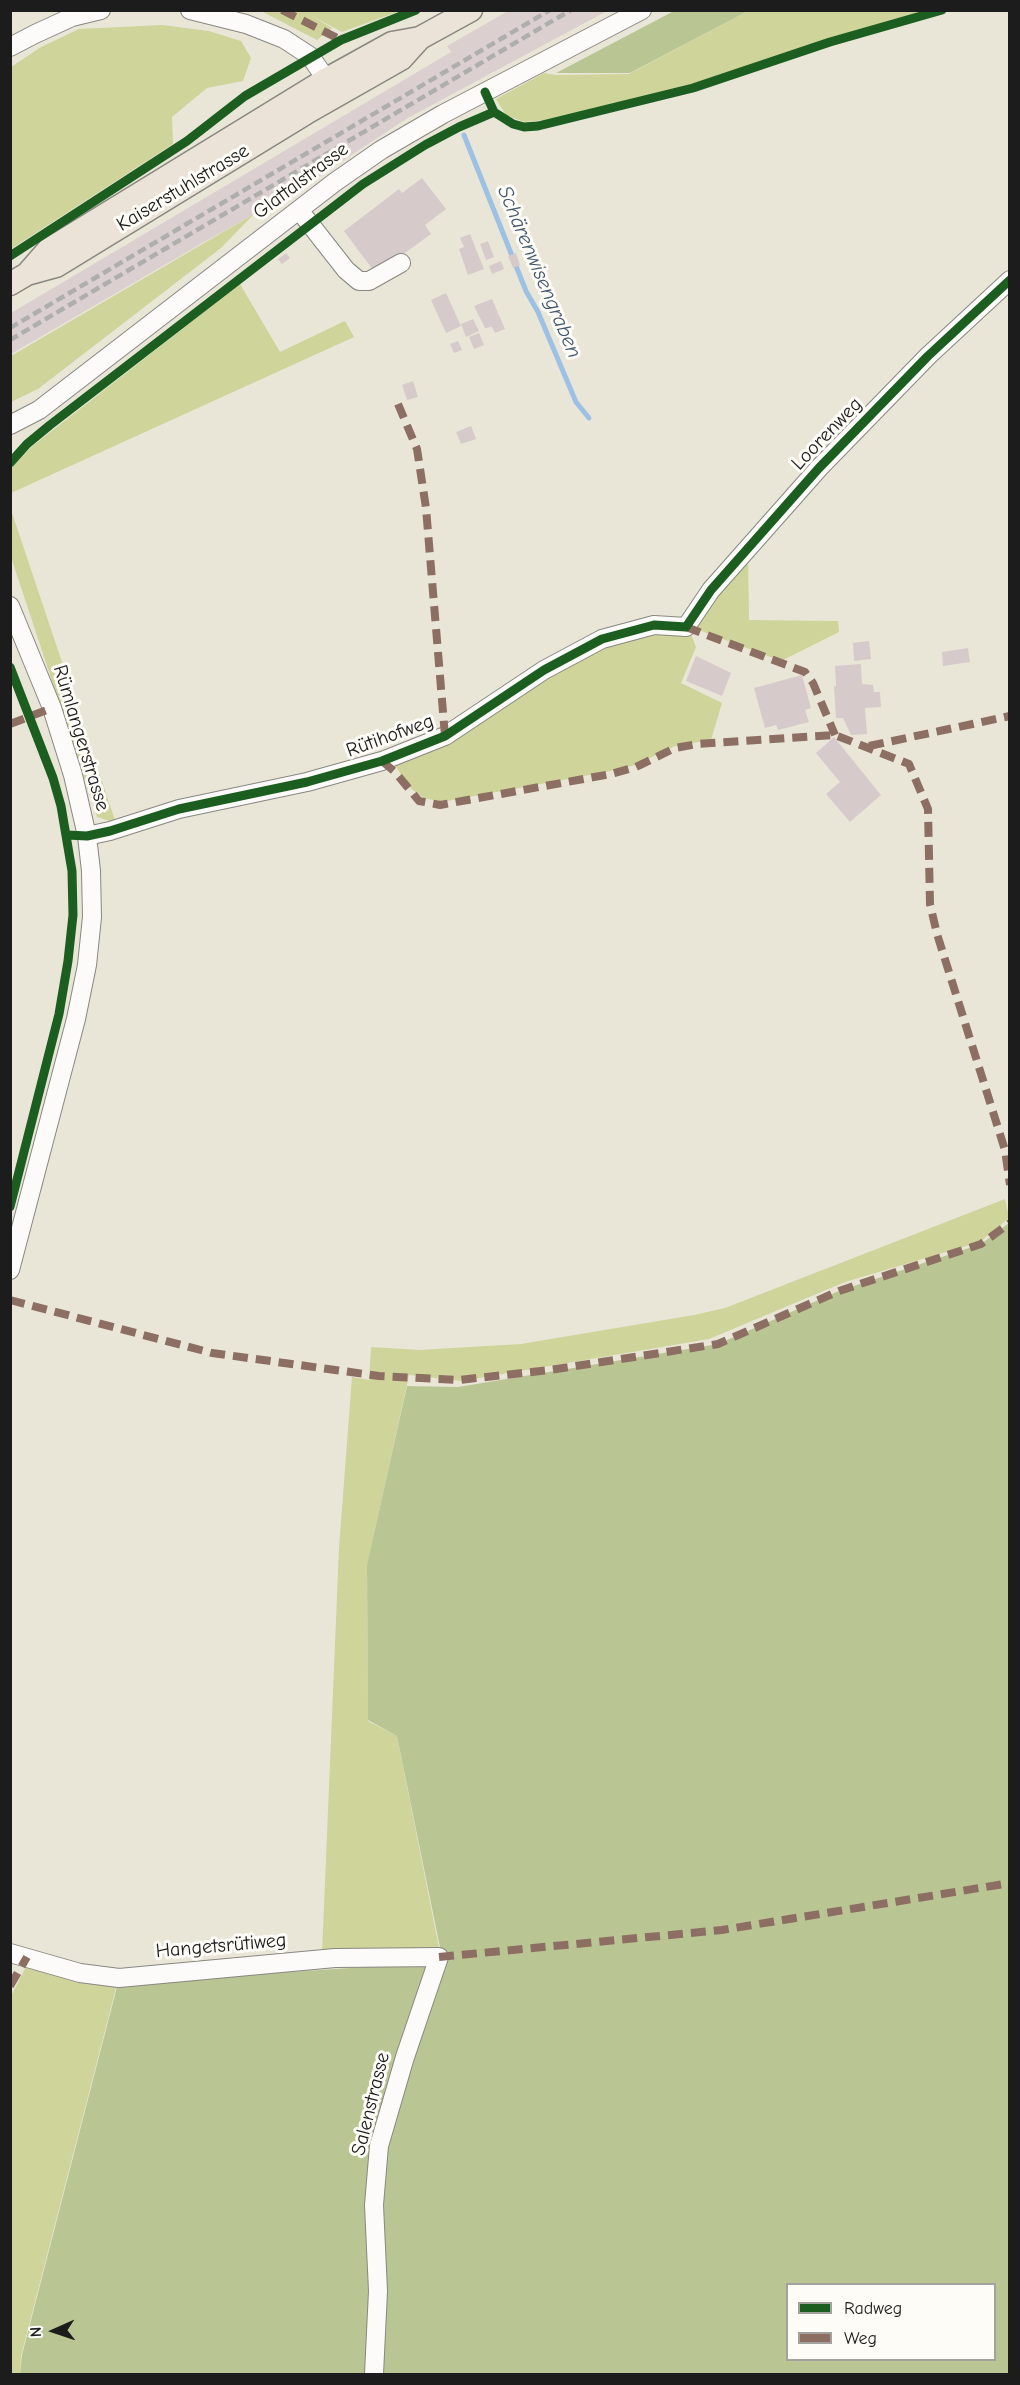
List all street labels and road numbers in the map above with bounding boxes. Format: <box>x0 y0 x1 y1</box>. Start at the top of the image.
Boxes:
street label: Glattalstrasse <box>249 137 353 225</box>
street label: Kaiserstuhlstrasse <box>112 139 254 237</box>
street label: Loorenweg <box>787 393 867 475</box>
street label: Rümlangerstrasse <box>47 662 115 814</box>
street label: Rütihofweg <box>343 709 437 763</box>
street label: Hangetsrütiweg <box>155 1928 287 1964</box>
street label: Salenstrasse <box>347 2050 395 2158</box>

